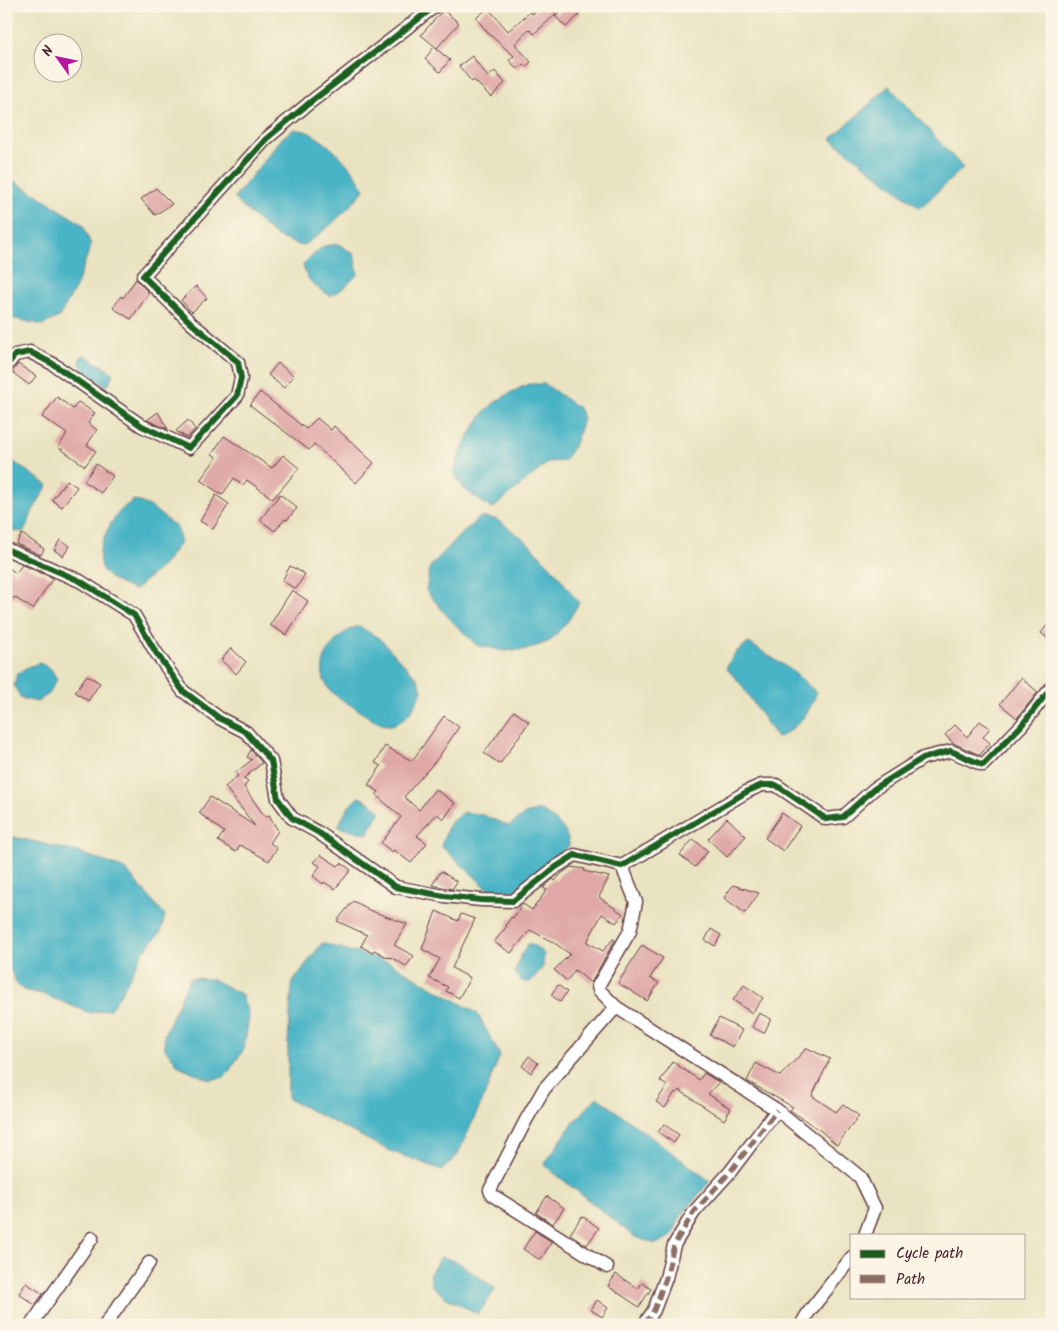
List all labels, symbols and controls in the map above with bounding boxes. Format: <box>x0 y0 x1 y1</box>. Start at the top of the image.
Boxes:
north arrow <box>32 32 82 82</box>
text: N <box>36 42 60 61</box>
legend <box>850 1234 1026 1298</box>
text: Cycle path <box>896 1242 963 1266</box>
text: Path <box>896 1268 925 1292</box>

